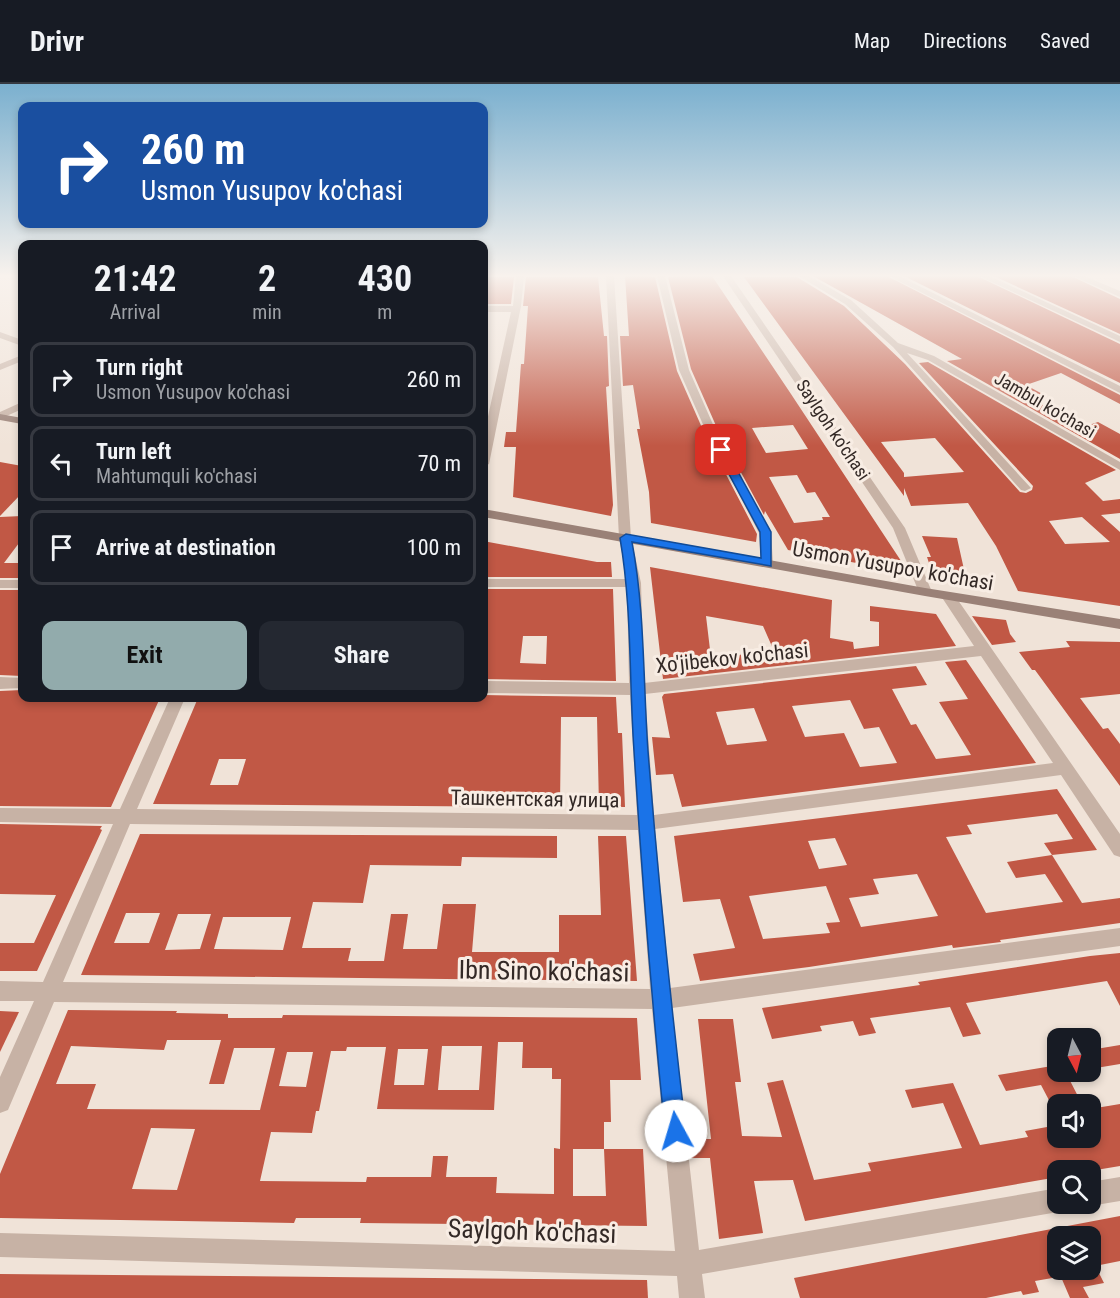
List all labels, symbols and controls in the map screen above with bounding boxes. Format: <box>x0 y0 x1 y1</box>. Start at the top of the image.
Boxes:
text: Drivr <box>30 25 84 58</box>
text: Map <box>854 29 890 53</box>
text: Directions <box>923 29 1007 53</box>
text: Saved <box>1040 29 1090 53</box>
text: 260 m <box>141 125 246 174</box>
icon: right <box>42 126 120 204</box>
text: Usmon Yusupov ko'chasi <box>141 175 403 207</box>
text: 21:42 <box>94 258 176 300</box>
text: 2 <box>258 258 276 300</box>
text: 430 <box>358 258 412 300</box>
text: Arrival <box>110 300 161 324</box>
text: min <box>252 300 282 324</box>
text: m <box>377 300 392 324</box>
text: Turn right <box>96 355 183 380</box>
icon: right <box>45 363 78 396</box>
text: 260 m <box>407 367 461 392</box>
street label: Jambul ko'chasi <box>991 367 1100 442</box>
street label: Saylgoh ko'chasi <box>792 375 875 484</box>
text: Usmon Yusupov ko'chasi <box>96 380 290 404</box>
pin <box>695 424 746 475</box>
icon: arrive <box>704 433 737 466</box>
text: Turn left <box>96 439 171 464</box>
icon: left <box>45 447 78 480</box>
text: 70 m <box>418 451 461 476</box>
text: Mahtumquli ko'chasi <box>96 464 257 488</box>
icon: arrive <box>45 531 78 564</box>
text: Arrive at destination <box>96 535 276 560</box>
text: 100 m <box>407 535 461 560</box>
street label: Usmon Yusupov ko'chasi <box>791 536 995 596</box>
button: Exit <box>42 621 247 690</box>
button: Share <box>259 621 464 690</box>
street label: Xo'jibekov ko'chasi <box>654 638 810 678</box>
street label: Ташкентская улица <box>450 786 620 812</box>
street label: Ibn Sino ko'chasi <box>458 955 630 987</box>
north arrow <box>1047 1028 1101 1082</box>
map controls <box>1047 1028 1101 1280</box>
button: sound <box>1047 1094 1101 1148</box>
position arrow <box>644 1099 708 1163</box>
button: search <box>1047 1160 1101 1214</box>
street label: Saylgoh ko'chasi <box>447 1213 617 1249</box>
button: layers <box>1047 1226 1101 1280</box>

